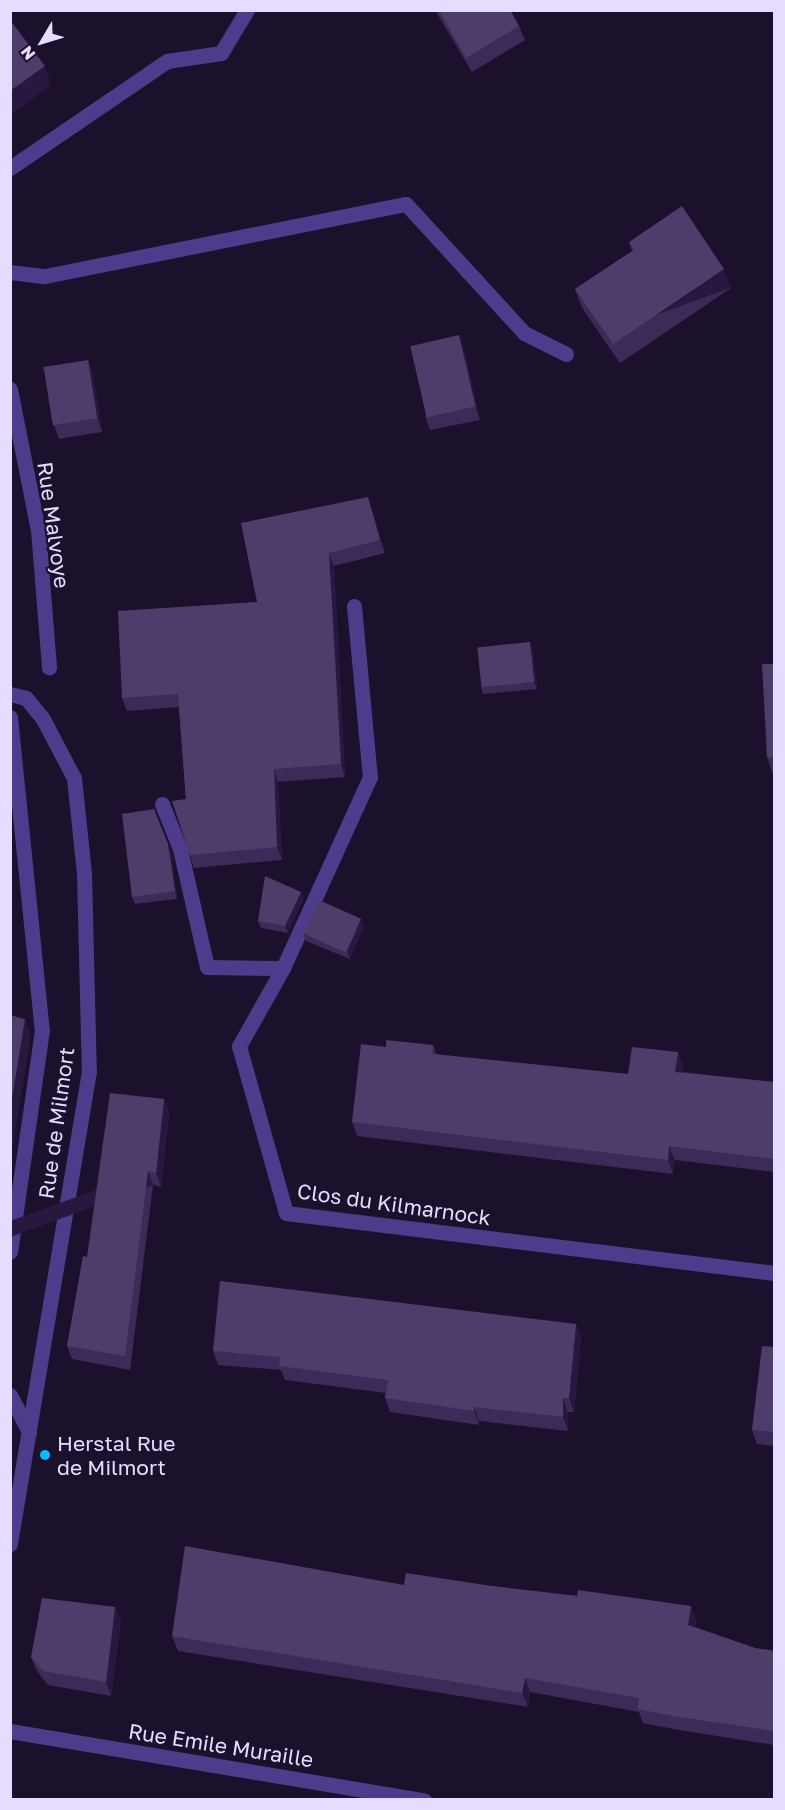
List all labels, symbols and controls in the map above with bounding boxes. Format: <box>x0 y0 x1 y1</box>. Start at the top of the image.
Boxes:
north arrow <box>12 12 72 72</box>
text: N <box>16 42 39 64</box>
street label: Rue Malvoye <box>33 460 75 590</box>
street label: Rue de Milmort <box>33 1046 79 1200</box>
street label: Clos du Kilmarnock <box>296 1178 492 1230</box>
place label: Herstal Rue de Milmort <box>57 1430 175 1480</box>
marker: Herstal Rue de Milmort <box>38 1448 52 1462</box>
street label: Rue Emile Muraille <box>127 1718 315 1772</box>

